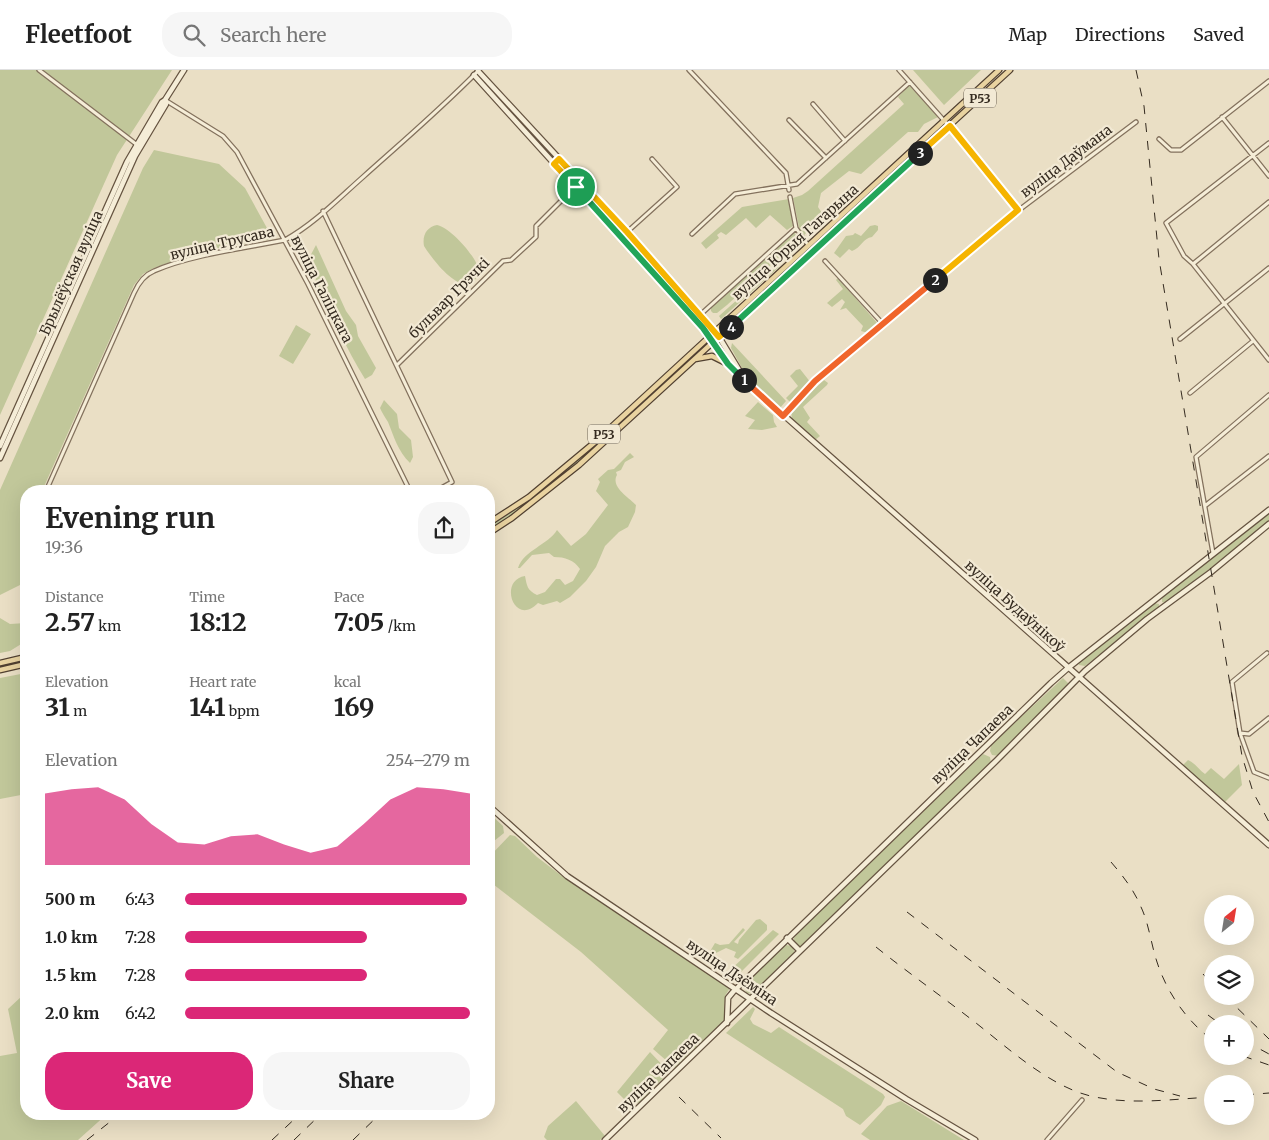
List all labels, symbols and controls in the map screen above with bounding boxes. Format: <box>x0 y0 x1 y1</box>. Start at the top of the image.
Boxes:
search box <box>162 12 512 57</box>
text: Fleetfoot <box>25 19 132 50</box>
icon: search <box>180 21 208 49</box>
text: Search here <box>220 23 326 47</box>
text: Map <box>1009 23 1047 46</box>
text: Directions <box>1075 23 1165 46</box>
text: Saved <box>1193 23 1244 46</box>
road number: Р53 <box>964 88 996 108</box>
street label: вуліца Даўмана <box>1017 120 1116 201</box>
pin: 3 <box>908 140 932 166</box>
text: 3 <box>916 144 925 162</box>
pin <box>555 166 597 208</box>
icon: arrive <box>562 173 590 201</box>
street label: вуліца Юрыя Гагарына <box>728 180 862 304</box>
street label: Брылёўская вуліца <box>35 207 107 338</box>
street label: вуліца Трусава <box>168 222 276 264</box>
street label: вуліца Галіцкага <box>287 232 357 346</box>
street label: бульвар Грэчкі <box>405 254 493 342</box>
pin: 2 <box>922 268 948 292</box>
text: 2 <box>931 271 940 289</box>
pin: 4 <box>718 314 744 340</box>
text: 4 <box>727 318 736 336</box>
pin: 1 <box>732 368 756 392</box>
text: 1 <box>741 371 748 389</box>
road number: Р53 <box>588 424 620 444</box>
text: Evening run <box>45 500 215 536</box>
button: share <box>418 502 470 554</box>
text: 19:36 <box>45 537 83 557</box>
street label: вуліца Будаўнікоў <box>961 556 1070 656</box>
text: Distance <box>45 588 104 606</box>
text: Time <box>189 588 225 606</box>
text: Pace <box>334 588 364 606</box>
text: 2.57 <box>45 606 95 638</box>
text: 18:12 <box>189 606 247 638</box>
text: 7:05 <box>334 606 384 638</box>
text: km <box>95 617 121 635</box>
text: /km <box>384 617 416 635</box>
text: Elevation <box>45 673 109 691</box>
text: Heart rate <box>189 673 256 691</box>
text: kcal <box>334 673 361 691</box>
text: 31 <box>45 691 70 723</box>
text: 141 <box>189 691 225 723</box>
text: 169 <box>334 691 374 723</box>
street label: вуліца Чапаева <box>927 700 1017 788</box>
text: m <box>70 702 87 720</box>
text: bpm <box>225 702 260 720</box>
text: Elevation <box>45 750 118 770</box>
text: 254–279 m <box>386 750 470 770</box>
text: 500 m <box>45 889 95 909</box>
text: 6:43 <box>125 889 155 909</box>
north arrow <box>1204 895 1254 945</box>
map controls <box>1204 895 1254 1125</box>
text: 1.0 km <box>45 927 98 947</box>
text: 7:28 <box>125 927 156 947</box>
street label: вуліца Дзёміна <box>683 935 781 1009</box>
button: layers <box>1204 955 1254 1005</box>
text: 1.5 km <box>45 965 97 985</box>
text: 7:28 <box>125 965 156 985</box>
text: 2.0 km <box>45 1003 99 1023</box>
text: 6:42 <box>125 1003 156 1023</box>
button: + <box>1204 1015 1254 1065</box>
street label: вуліца Чапаева <box>613 1029 703 1117</box>
button: Save <box>45 1052 253 1110</box>
button: Share <box>263 1052 470 1110</box>
button: − <box>1204 1075 1254 1125</box>

